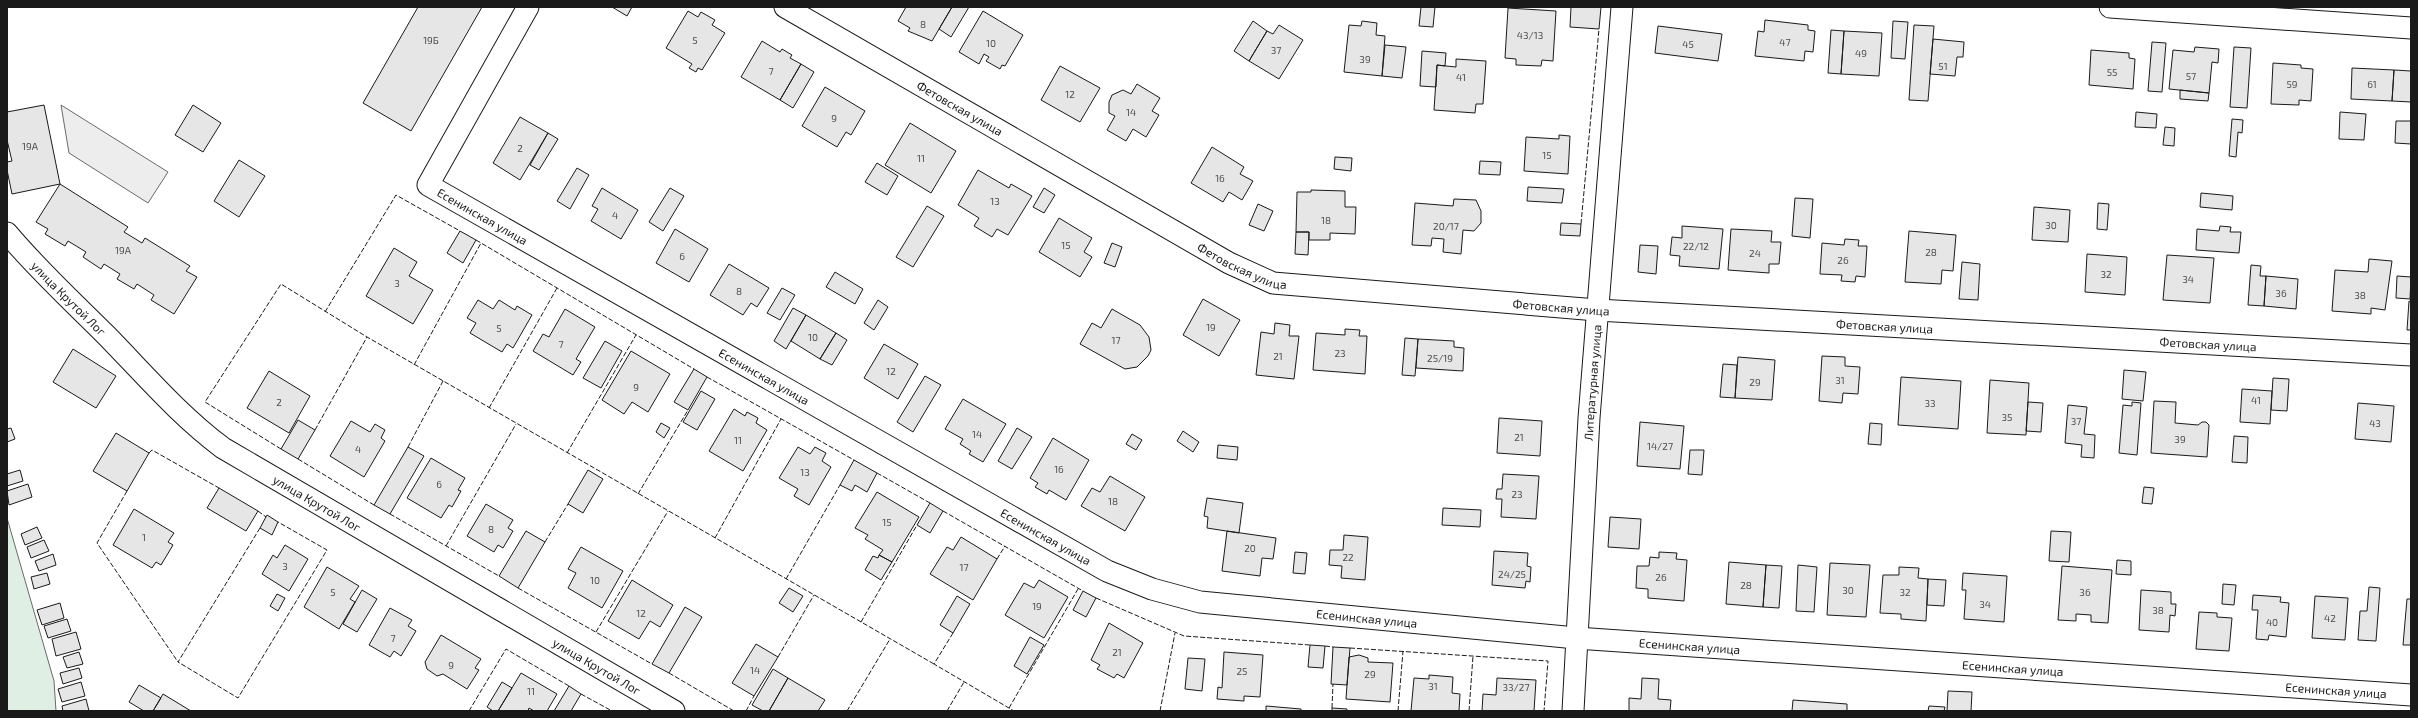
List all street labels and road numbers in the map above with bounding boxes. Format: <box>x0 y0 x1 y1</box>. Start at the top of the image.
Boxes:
street label: Фетовская улица <box>914 78 1006 138</box>
street label: Есенинская улица <box>435 185 530 247</box>
street label: Фетовская улица <box>1195 239 1287 291</box>
street label: улица Крутой Лог <box>28 258 109 338</box>
street label: Фетовская улица <box>1512 296 1610 318</box>
street label: Фетовская улица <box>1836 316 1933 336</box>
street label: Литературная улица <box>1581 324 1603 441</box>
street label: Фетовская улица <box>2159 334 2257 353</box>
street label: Есенинская улица <box>717 345 812 407</box>
street label: улица Крутой Лог <box>270 472 364 534</box>
street label: Есенинская улица <box>998 505 1094 568</box>
street label: Есенинская улица <box>1316 606 1418 630</box>
street label: улица Крутой Лог <box>550 635 644 697</box>
street label: Есенинская улица <box>1638 635 1741 656</box>
street label: Есенинская улица <box>1962 657 2064 678</box>
street label: Есенинская улица <box>2285 679 2387 700</box>

